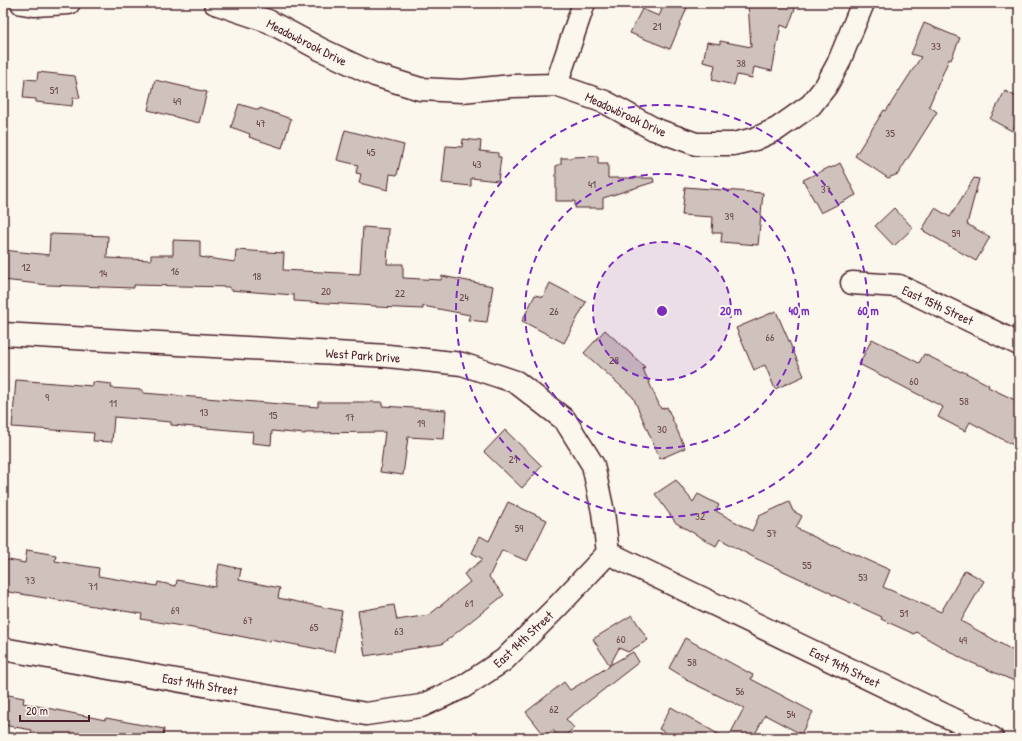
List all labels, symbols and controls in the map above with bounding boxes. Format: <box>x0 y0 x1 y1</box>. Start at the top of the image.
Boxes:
street label: Meadowbrook Drive <box>264 14 350 70</box>
house number: 21 <box>652 19 662 33</box>
house number: 33 <box>931 39 941 53</box>
house number: 38 <box>736 56 746 70</box>
house number: 51 <box>50 83 58 97</box>
street label: Meadowbrook Drive <box>582 87 670 141</box>
house number: 49 <box>173 94 181 108</box>
house number: 47 <box>256 116 266 130</box>
house number: 35 <box>885 126 895 140</box>
house number: 45 <box>367 145 376 159</box>
house number: 43 <box>472 157 482 171</box>
house number: 41 <box>588 177 596 191</box>
house number: 37 <box>821 182 831 196</box>
house number: 39 <box>725 209 733 223</box>
house number: 59 <box>952 226 960 240</box>
house number: 12 <box>21 260 31 274</box>
house number: 16 <box>171 264 180 278</box>
house number: 14 <box>99 266 107 280</box>
house number: 18 <box>253 269 262 283</box>
street label: East 15th Street <box>899 281 977 330</box>
house number: 20 <box>321 284 331 298</box>
house number: 22 <box>395 286 405 300</box>
house number: 24 <box>459 290 469 304</box>
text: 20 m <box>720 302 742 319</box>
text: 40 m <box>789 302 809 319</box>
text: 60 m <box>857 302 879 319</box>
house number: 26 <box>549 304 559 318</box>
centre of rings <box>655 304 669 318</box>
house number: 66 <box>766 330 775 344</box>
street label: West Park Drive <box>325 343 401 367</box>
house number: 28 <box>609 353 619 367</box>
house number: 60 <box>909 374 919 388</box>
house number: 9 <box>45 390 49 404</box>
house number: 58 <box>959 394 969 408</box>
house number: 11 <box>109 396 117 410</box>
house number: 13 <box>200 405 209 419</box>
house number: 15 <box>269 408 278 422</box>
house number: 17 <box>345 410 355 424</box>
house number: 19 <box>417 416 425 430</box>
house number: 30 <box>657 422 667 436</box>
house number: 21 <box>508 452 518 466</box>
house number: 32 <box>695 509 705 523</box>
house number: 59 <box>515 521 523 535</box>
house number: 57 <box>767 526 777 540</box>
house number: 55 <box>802 558 812 572</box>
house number: 53 <box>858 570 868 584</box>
house number: 73 <box>25 573 35 587</box>
house number: 71 <box>88 579 98 593</box>
house number: 61 <box>465 596 473 610</box>
house number: 69 <box>171 603 179 617</box>
street label: East 14th Street <box>489 606 557 672</box>
house number: 51 <box>900 606 908 620</box>
house number: 67 <box>243 613 253 627</box>
house number: 65 <box>309 620 319 634</box>
house number: 63 <box>394 624 404 638</box>
house number: 60 <box>616 632 626 646</box>
house number: 49 <box>959 633 967 647</box>
street label: East 14th Street <box>807 642 884 692</box>
house number: 58 <box>687 655 697 669</box>
street label: East 14th Street <box>161 669 240 700</box>
house number: 56 <box>735 684 745 698</box>
scale bar <box>20 697 89 723</box>
text: 20 m <box>26 702 48 719</box>
house number: 62 <box>549 702 559 716</box>
house number: 54 <box>787 707 795 721</box>

